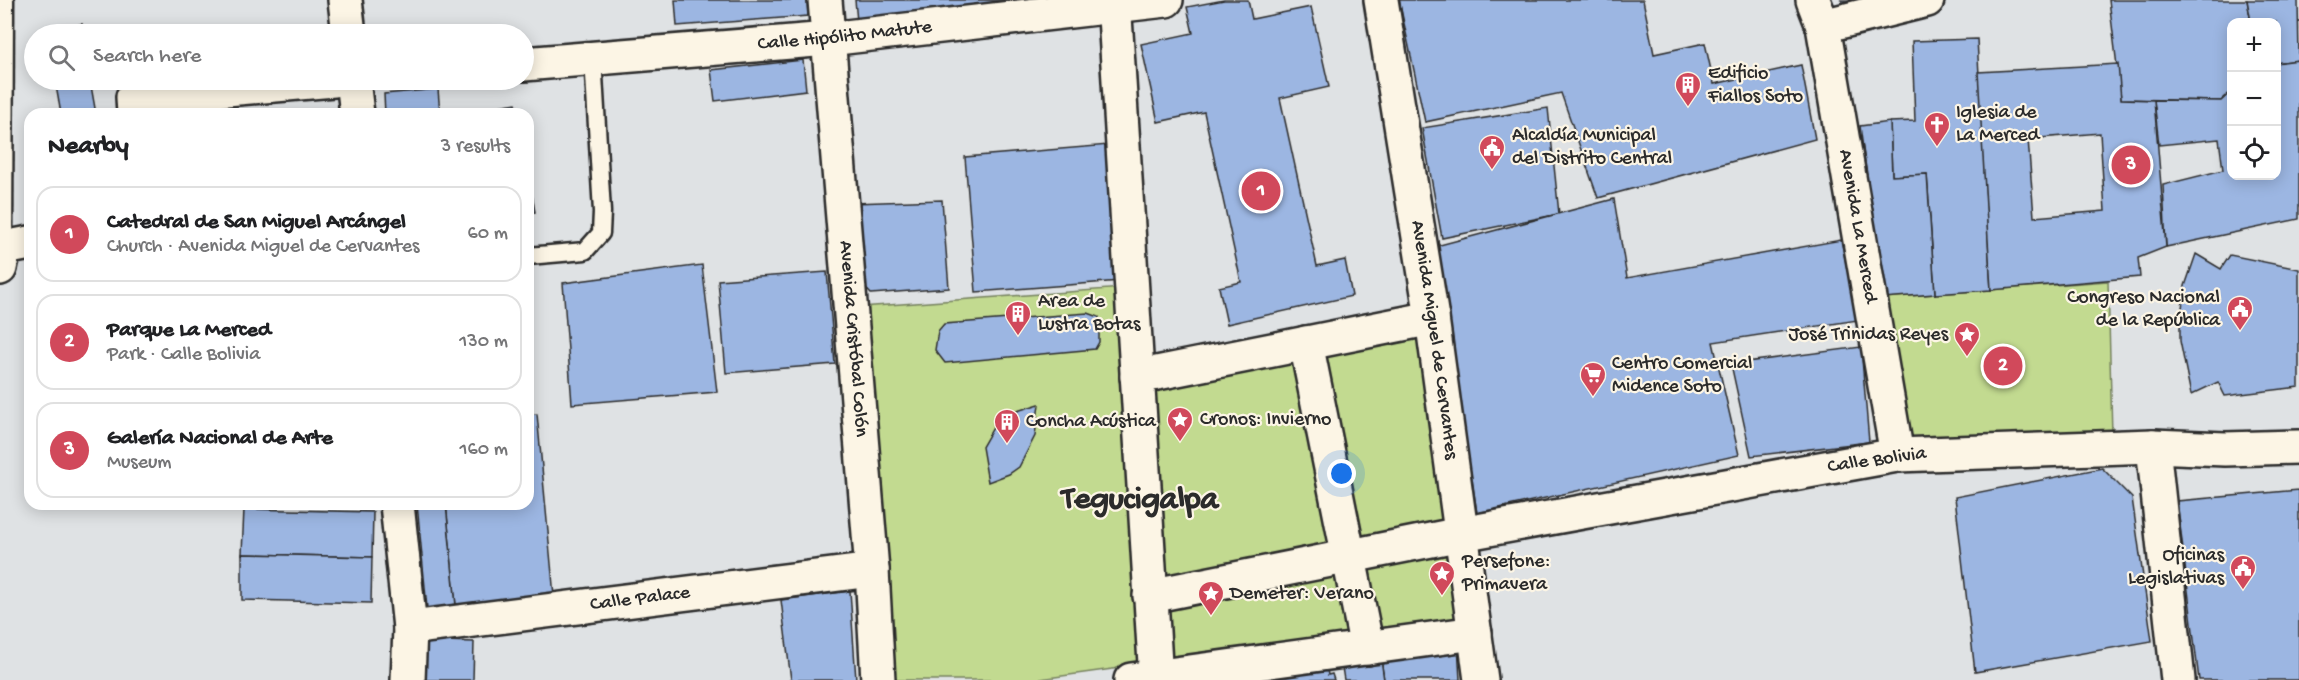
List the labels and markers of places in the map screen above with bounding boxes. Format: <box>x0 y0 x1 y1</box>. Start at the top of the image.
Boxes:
place label: Edificio Fiallos Soto <box>1707 63 1803 109</box>
building icon: Edificio Fiallos Soto <box>1673 70 1703 108</box>
place label: Iglesia de La Merced <box>1956 102 2042 148</box>
church icon: Iglesia de La Merced <box>1922 110 1952 148</box>
place label: Alcaldía Municipal del Distrito Central <box>1512 125 1672 171</box>
public building icon: Alcaldía Municipal del Distrito Central <box>1477 133 1507 171</box>
pin: 3 <box>2112 142 2150 188</box>
pin: 1 <box>1242 168 1280 213</box>
place label: Congreso Nacional de la República <box>2067 287 2221 333</box>
place label: Area de Lustra Botas <box>1038 291 1141 337</box>
public building icon: Congreso Nacional de la República <box>2225 294 2255 332</box>
building icon: Area de Lustra Botas <box>1003 299 1033 337</box>
place icon: José Trinidas Reyes <box>1952 320 1982 358</box>
place label: José Trinidas Reyes <box>1788 324 1949 347</box>
pin: 2 <box>1984 344 2022 388</box>
place label: Centro Comercial Midence Soto <box>1612 353 1753 399</box>
supermarket icon: Centro Comercial Midence Soto <box>1578 360 1608 398</box>
place icon: Cronos: Invierno <box>1165 405 1195 443</box>
building icon: Concha Acústica <box>992 407 1022 445</box>
place label: Cronos: Invierno <box>1200 409 1331 432</box>
place label: Concha Acústica <box>1026 411 1157 434</box>
place label: Oficinas Legislativas <box>2128 545 2225 591</box>
place label: Persefone: Primavera <box>1461 551 1551 597</box>
public building icon: Oficinas Legislativas <box>2228 553 2258 591</box>
place icon: Persefone: Primavera <box>1427 559 1457 597</box>
place icon: Demeter: Verano <box>1196 579 1226 617</box>
place label: Demeter: Verano <box>1228 583 1374 606</box>

